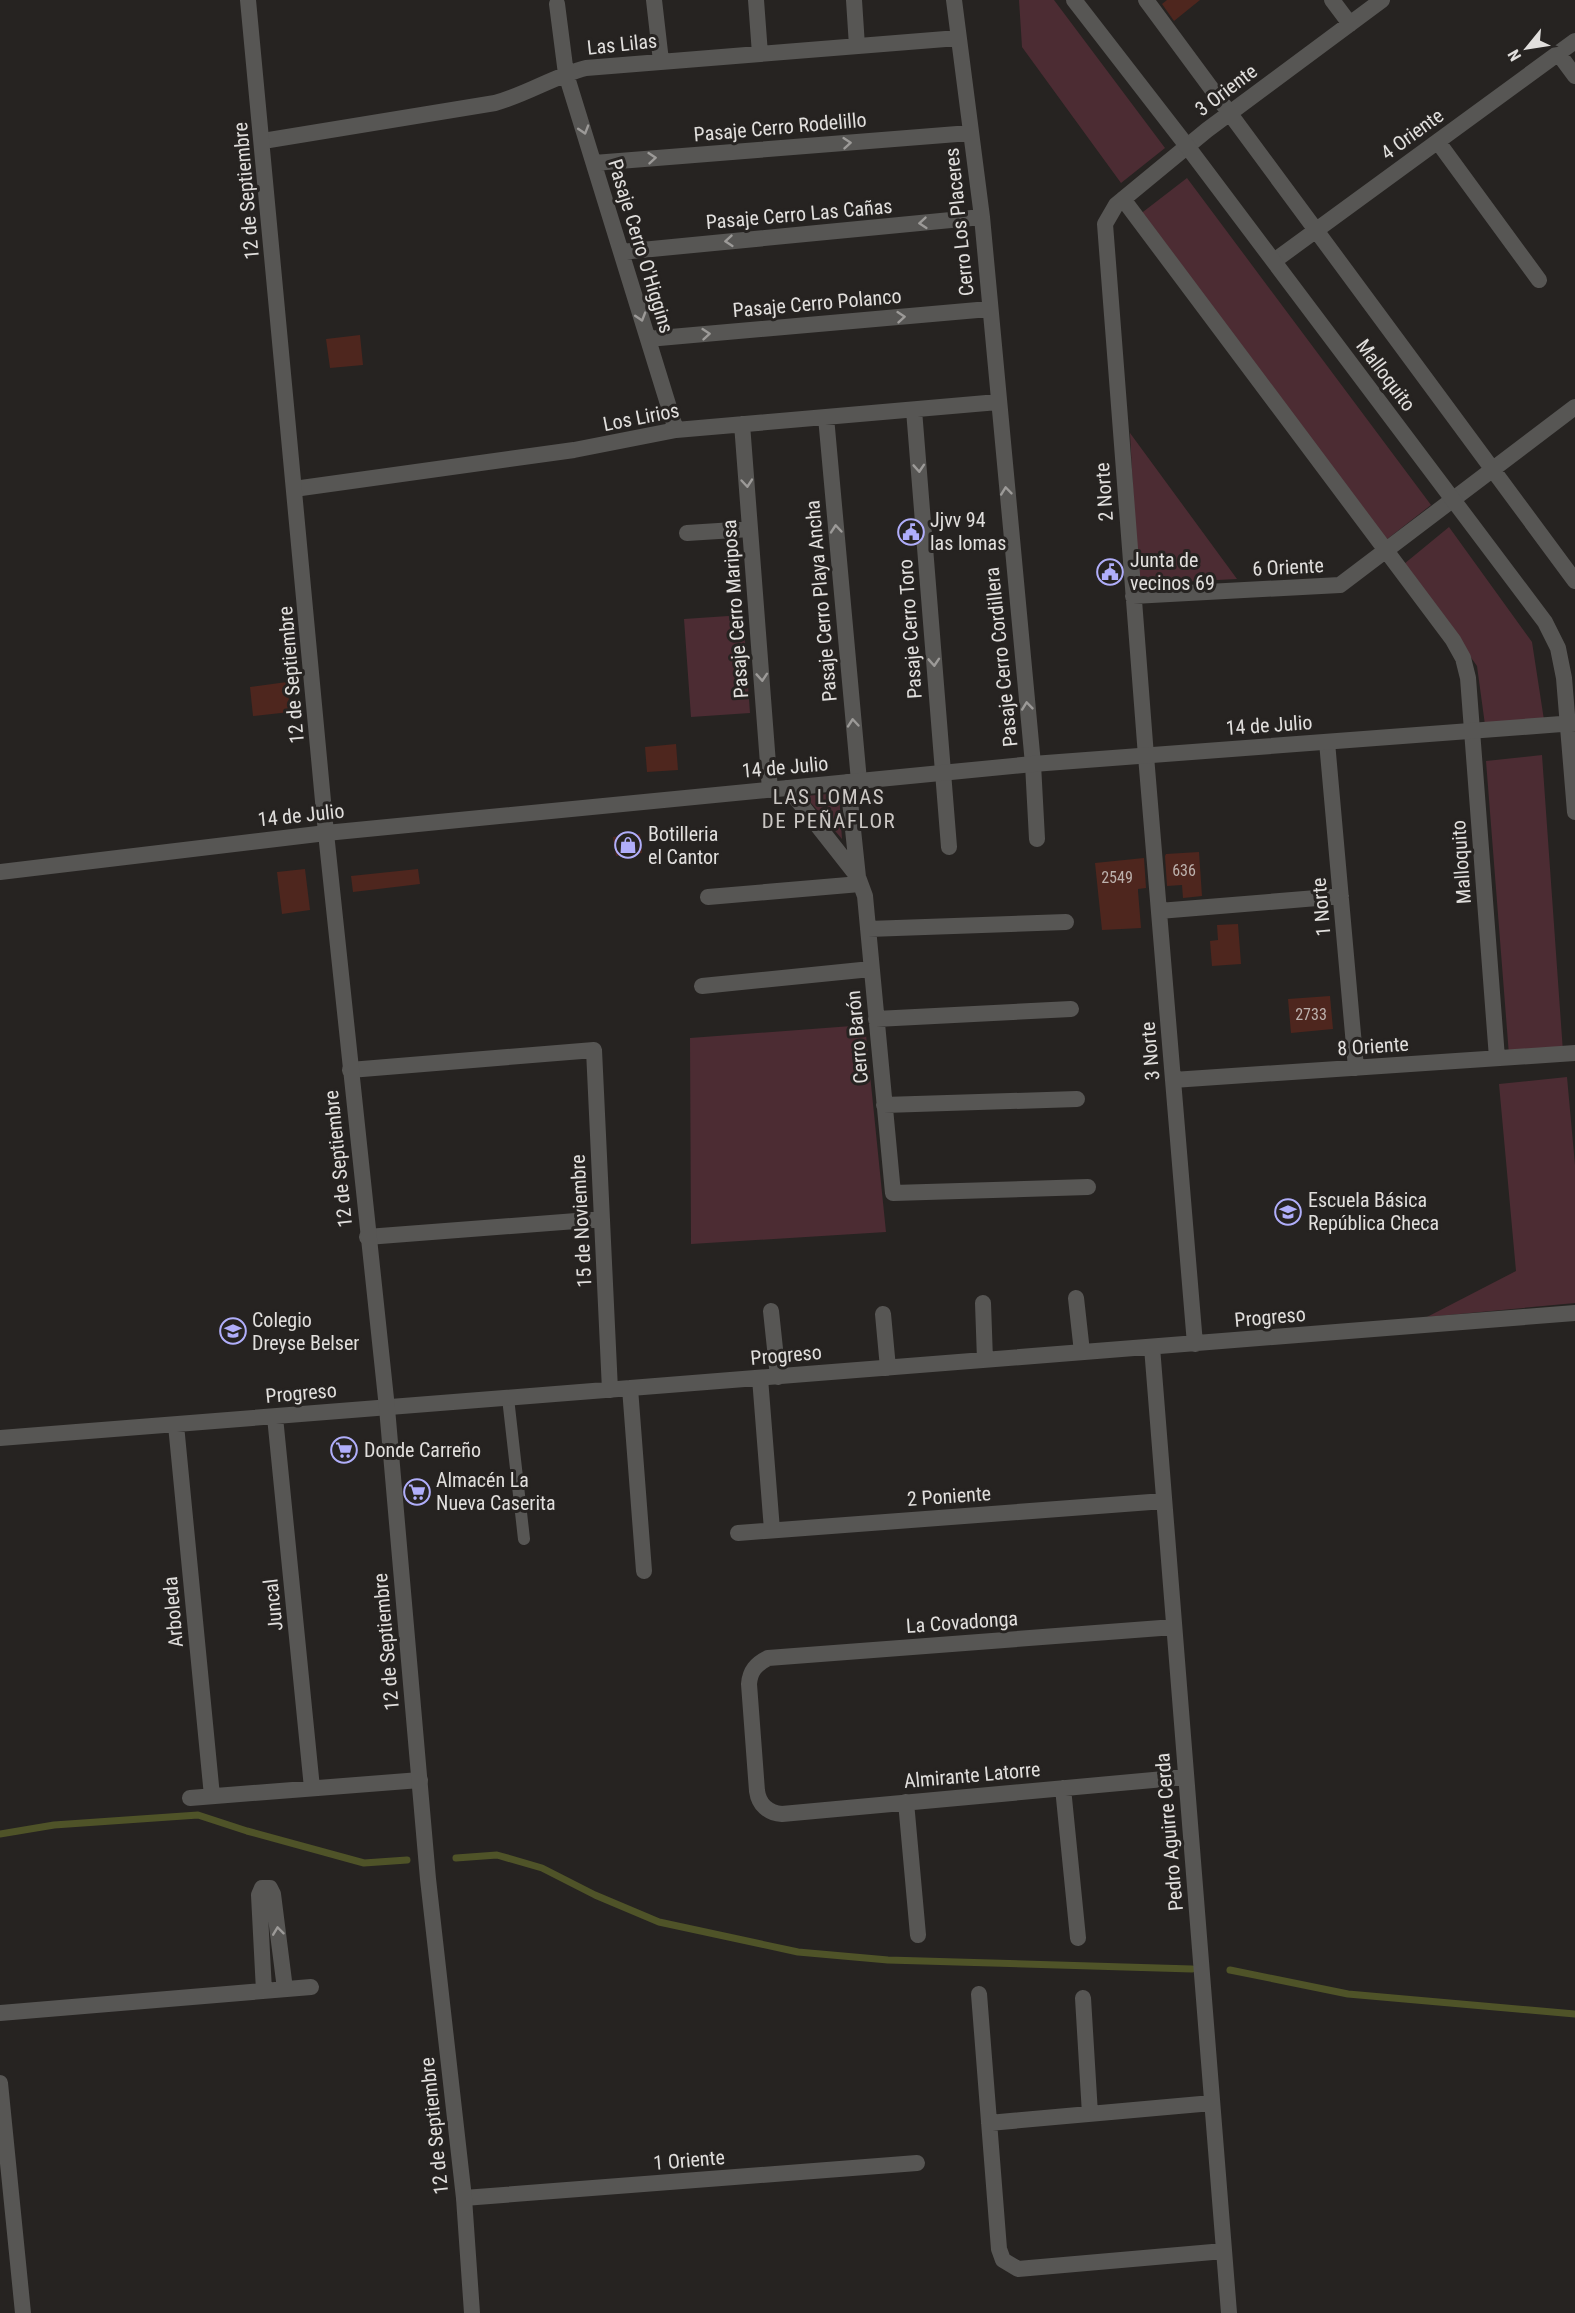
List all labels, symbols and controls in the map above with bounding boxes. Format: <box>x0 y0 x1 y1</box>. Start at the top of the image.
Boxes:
north arrow <box>1497 18 1557 78</box>
street label: Las Lilas <box>586 28 658 60</box>
text: N <box>1504 46 1525 64</box>
street label: 3 Oriente <box>1190 59 1262 121</box>
street label: 4 Oriente <box>1376 103 1448 165</box>
street label: Pasaje Cerro Rodelillo <box>693 107 867 147</box>
street label: 12 de Septiembre <box>228 121 264 261</box>
one-way arrow <box>577 124 589 135</box>
one-way arrow <box>842 137 851 150</box>
street label: Cerro Los Placeres <box>939 147 979 297</box>
one-way arrow <box>648 152 657 165</box>
street label: Pasaje Cerro O'Higgins <box>603 156 679 336</box>
street label: Pasaje Cerro Las Cañas <box>705 194 893 234</box>
one-way arrow <box>919 216 928 229</box>
one-way arrow <box>725 234 734 247</box>
street label: Pasaje Cerro Polanco <box>732 284 902 322</box>
one-way arrow <box>634 311 646 322</box>
one-way arrow <box>896 311 905 324</box>
one-way arrow <box>702 328 711 341</box>
street label: Malloquito <box>1351 334 1421 416</box>
street label: Los Lirios <box>601 398 681 436</box>
street label: 2 Norte <box>1090 462 1118 522</box>
one-way arrow <box>912 463 925 472</box>
one-way arrow <box>740 478 753 487</box>
one-way arrow <box>1000 487 1013 496</box>
street label: Pasaje Cerro Playa Ancha <box>800 499 842 703</box>
place label: Jjvv 94 las lomas <box>930 508 1006 555</box>
public building icon: Jjvv 94 las lomas <box>896 517 926 547</box>
street label: Pasaje Cerro Mariposa <box>717 519 753 699</box>
one-way arrow <box>830 524 843 533</box>
place label: Junta de vecinos 69 <box>1130 548 1215 595</box>
street label: 6 Oriente <box>1252 553 1324 581</box>
public building icon: Junta de vecinos 69 <box>1095 557 1125 587</box>
street label: Pasaje Cerro Toro <box>893 558 927 700</box>
street label: Pasaje Cerro Cordillera <box>980 566 1022 748</box>
street label: 12 de Septiembre <box>273 605 309 745</box>
one-way arrow <box>927 658 940 667</box>
one-way arrow <box>755 673 768 682</box>
one-way arrow <box>1021 702 1034 711</box>
street label: 14 de Julio <box>1225 710 1313 740</box>
one-way arrow <box>847 718 860 727</box>
street label: 14 de Julio <box>741 751 829 783</box>
district label: LAS LOMAS DE PEÑAFLOR <box>762 785 896 833</box>
street label: 14 de Julio <box>257 799 345 831</box>
street label: Malloquito <box>1446 819 1476 905</box>
place label: Botilleria el Cantor <box>648 822 719 869</box>
shop icon: Botilleria el Cantor <box>613 830 643 860</box>
house number: 636 <box>1172 861 1196 880</box>
house number: 2549 <box>1101 868 1133 887</box>
street label: 1 Norte <box>1306 877 1336 937</box>
street label: Cerro Barón <box>841 989 873 1085</box>
house number: 2733 <box>1295 1005 1327 1024</box>
street label: 3 Norte <box>1135 1021 1165 1081</box>
street label: 8 Oriente <box>1336 1032 1410 1060</box>
street label: 12 de Septiembre <box>319 1089 357 1229</box>
street label: 15 de Noviembre <box>566 1154 596 1288</box>
place label: Escuela Básica República Checa <box>1308 1188 1439 1235</box>
school or university icon: Escuela Básica República Checa <box>1273 1197 1303 1227</box>
street label: Progreso <box>1233 1302 1307 1332</box>
place label: Colegio Dreyse Belser <box>252 1308 359 1355</box>
school or university icon: Colegio Dreyse Belser <box>218 1316 248 1346</box>
street label: Progreso <box>749 1340 823 1370</box>
street label: Progreso <box>264 1378 338 1408</box>
supermarket icon: Donde Carreño <box>329 1435 359 1465</box>
place label: Donde Carreño <box>364 1438 481 1462</box>
place label: Almacén La Nueva Caserita <box>436 1468 555 1515</box>
supermarket icon: Almacén La Nueva Caserita <box>402 1477 432 1507</box>
street label: 2 Poniente <box>906 1481 992 1511</box>
street label: 12 de Septiembre <box>368 1572 404 1712</box>
street label: Arboleda <box>158 1576 188 1648</box>
street label: Juncal <box>258 1578 288 1632</box>
street label: La Covadonga <box>905 1606 1019 1638</box>
street label: Pedro Aguirre Cerda <box>1150 1752 1188 1912</box>
street label: Almirante Latorre <box>903 1757 1041 1793</box>
one-way arrow <box>272 1926 284 1935</box>
street label: 12 de Septiembre <box>415 2056 453 2196</box>
street label: 1 Oriente <box>652 2145 726 2175</box>

